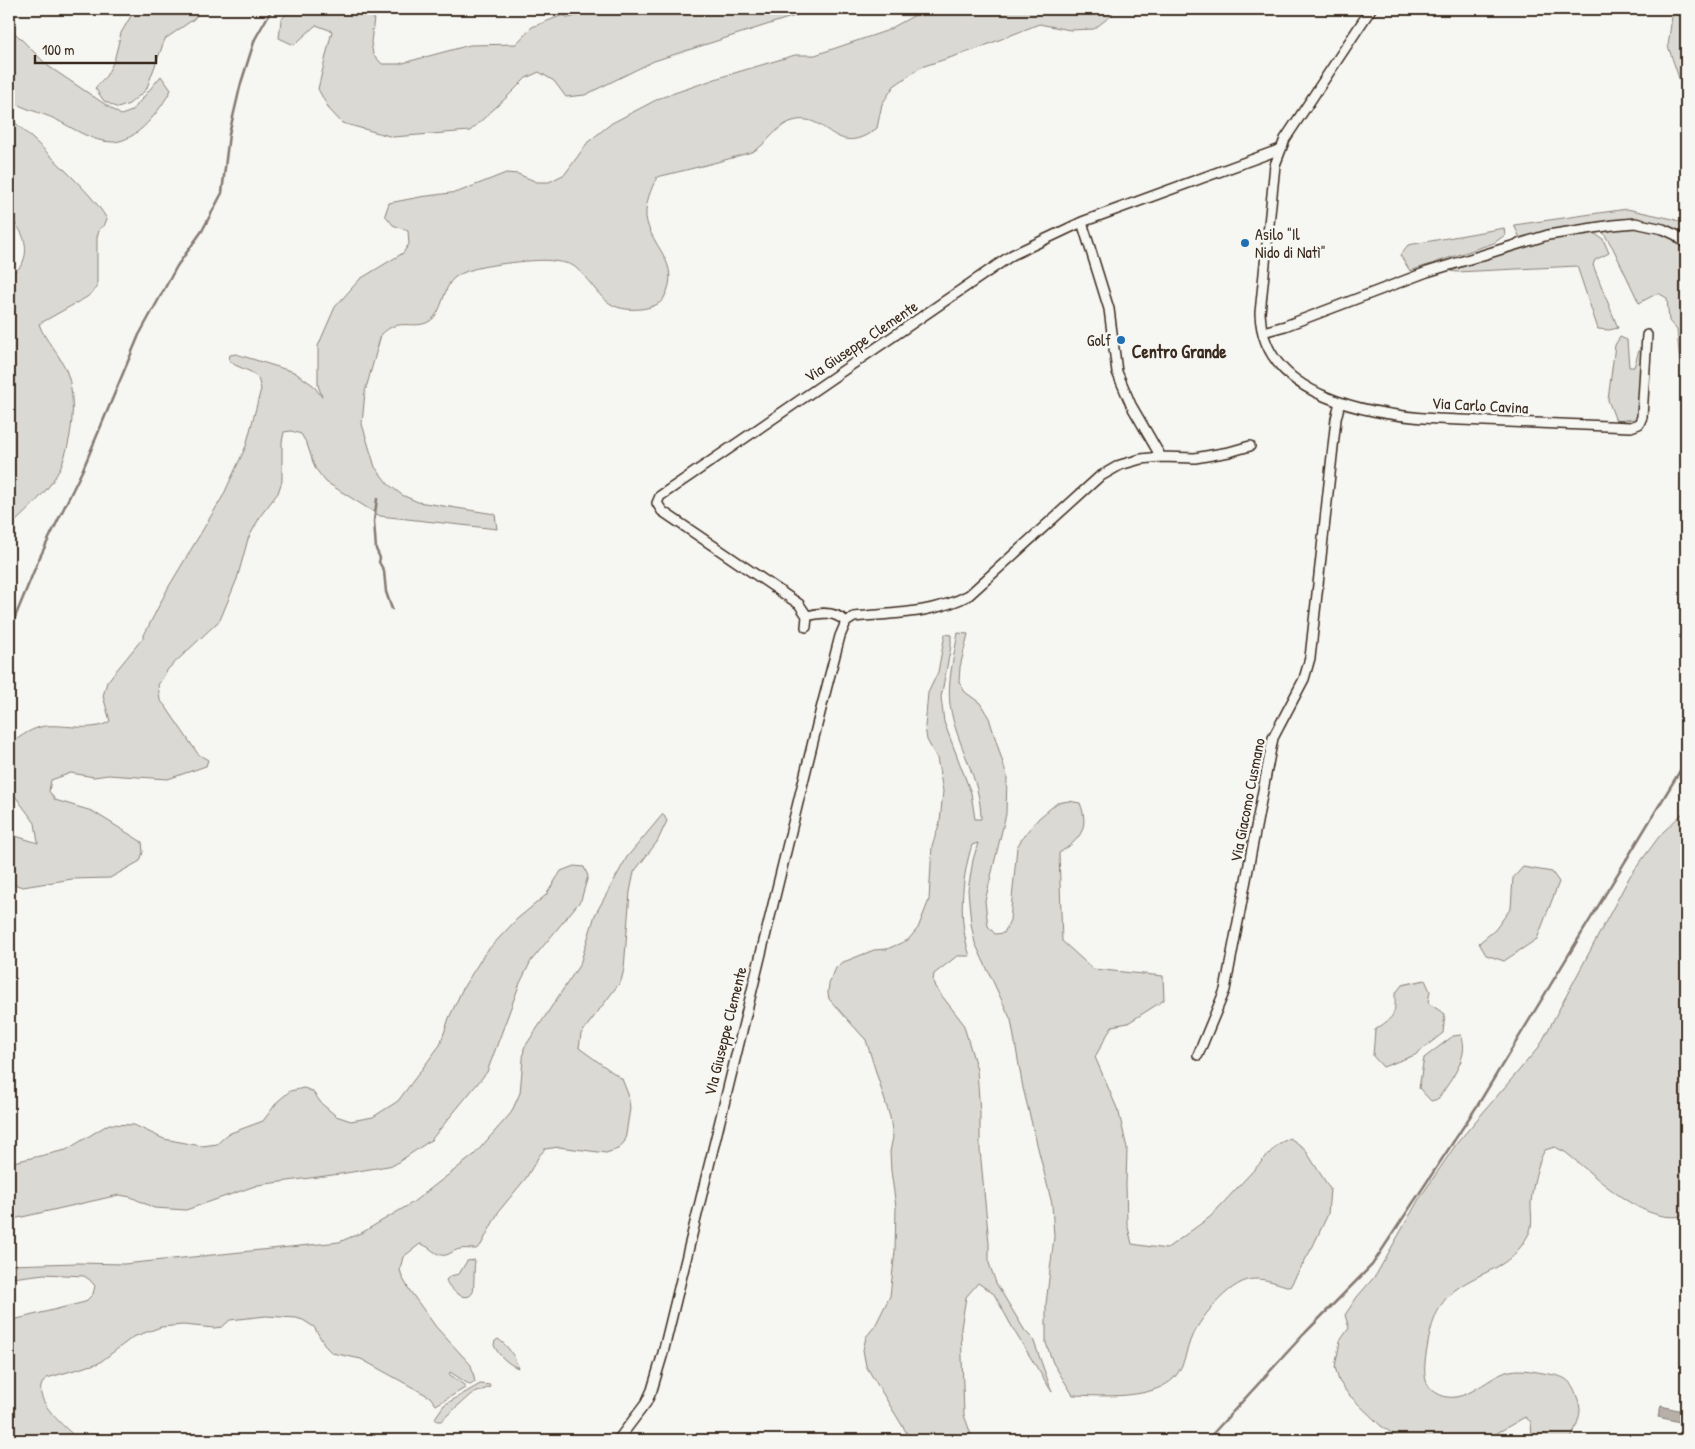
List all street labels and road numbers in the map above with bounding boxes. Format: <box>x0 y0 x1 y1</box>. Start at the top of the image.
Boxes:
street label: Via Giuseppe Clemente <box>800 295 922 387</box>
street label: Via Carlo Cavina <box>1431 391 1529 419</box>
street label: Via Giacomo Cusmano <box>1224 736 1270 864</box>
street label: VIa Giuseppe Clemente <box>698 964 752 1098</box>

